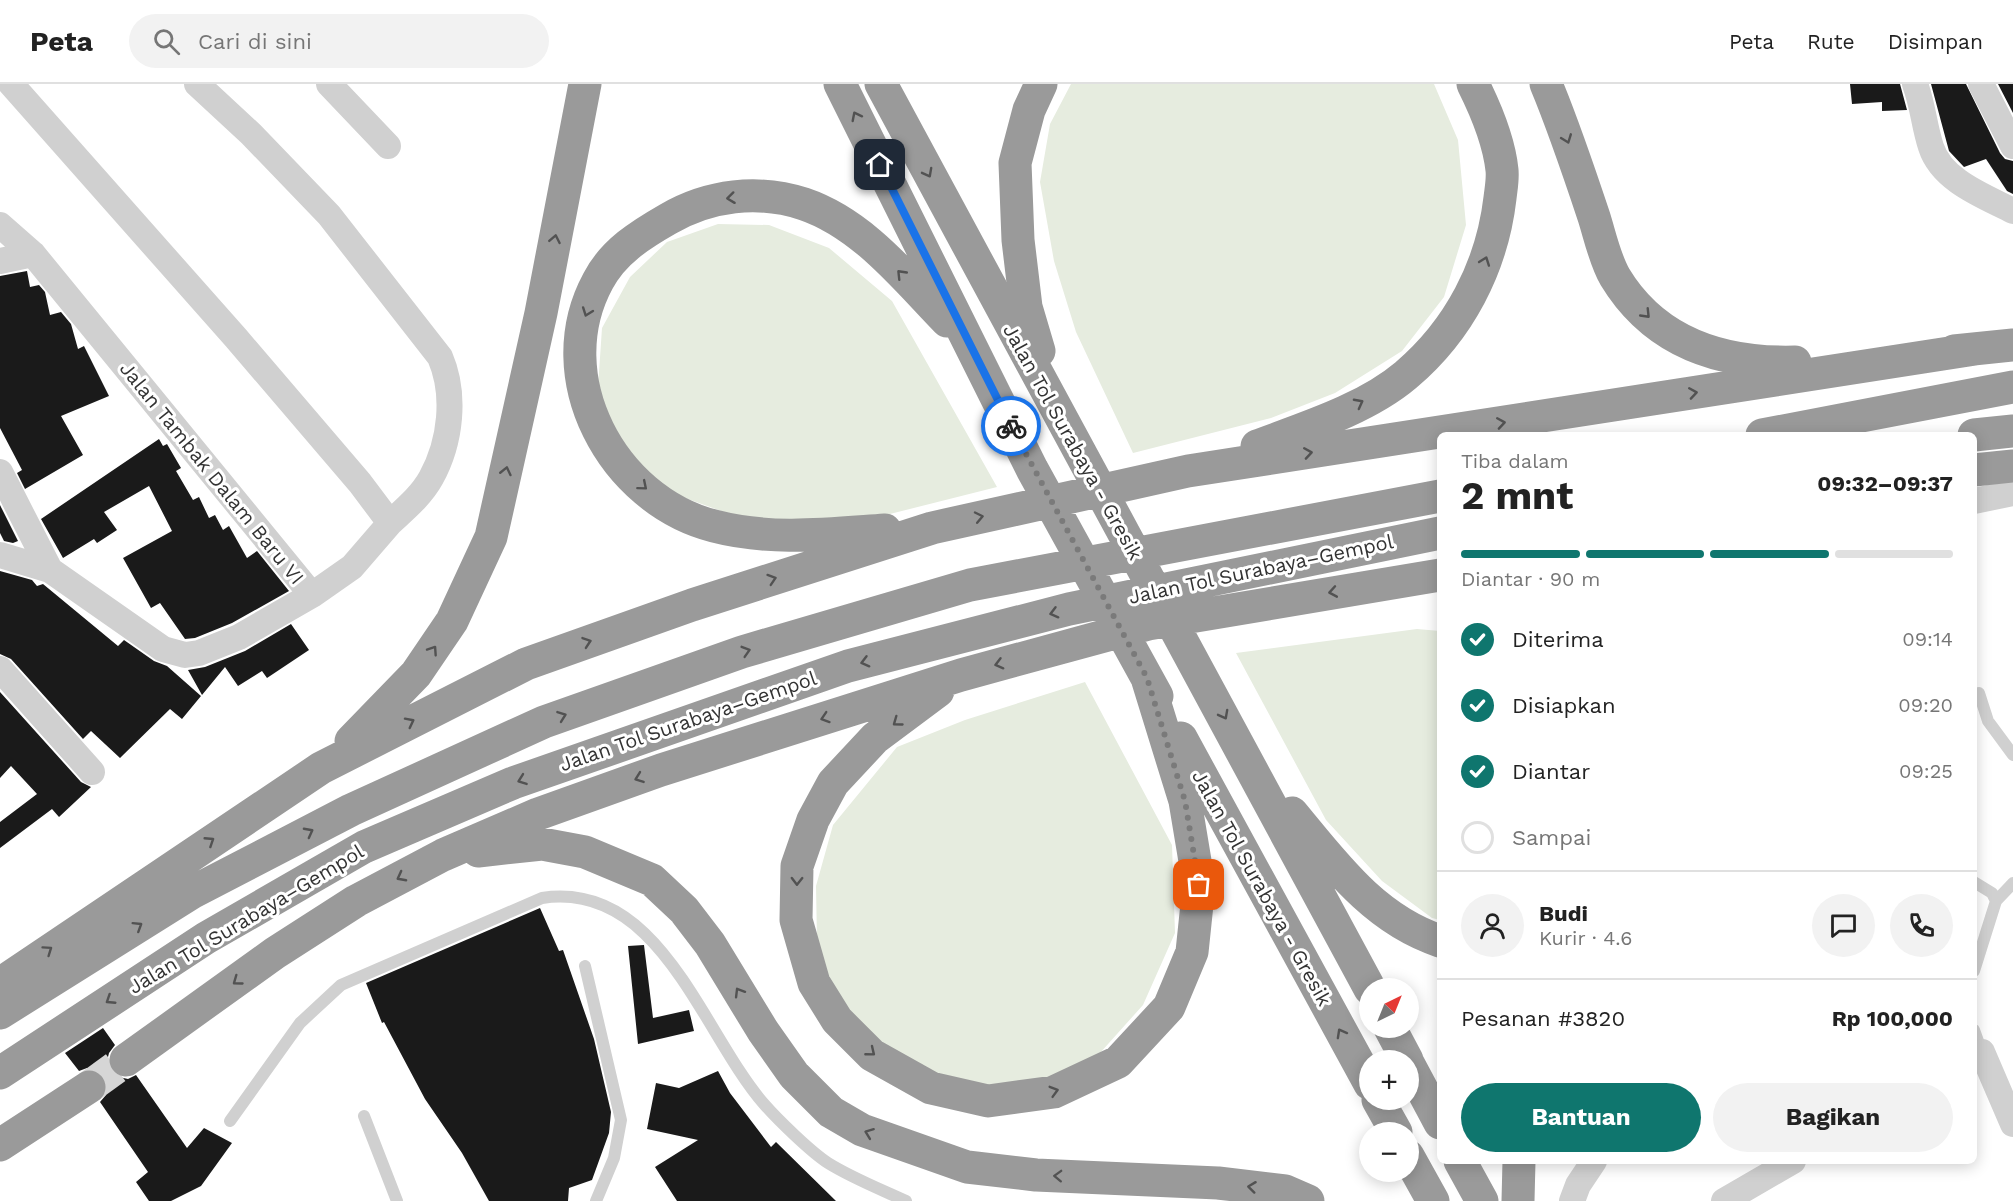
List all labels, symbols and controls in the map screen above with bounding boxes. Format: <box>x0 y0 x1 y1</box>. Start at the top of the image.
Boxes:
search box <box>129 14 549 68</box>
text: Peta <box>30 25 93 58</box>
icon: search <box>150 25 183 58</box>
text: Cari di sini <box>198 29 312 54</box>
text: Peta <box>1729 29 1774 54</box>
text: Rute <box>1807 29 1855 54</box>
text: Disimpan <box>1888 29 1983 54</box>
one-way arrow <box>852 112 863 123</box>
one-way arrow <box>1559 133 1572 143</box>
pin <box>854 139 905 190</box>
icon: home <box>863 148 896 181</box>
one-way arrow <box>921 166 932 177</box>
one-way arrow <box>726 191 735 203</box>
one-way arrow <box>548 235 561 245</box>
one-way arrow <box>1477 256 1490 267</box>
one-way arrow <box>898 270 909 281</box>
one-way arrow <box>581 306 594 317</box>
one-way arrow <box>1638 307 1649 318</box>
street label: Jalan Tol Surabaya - Gresik <box>998 320 1148 564</box>
street label: Jalan Tambak Dalam Baru VI <box>115 357 309 589</box>
one-way arrow <box>1689 387 1698 399</box>
courier <box>981 396 1041 456</box>
one-way arrow <box>1353 399 1363 410</box>
icon: bike <box>995 410 1028 443</box>
one-way arrow <box>1496 417 1505 429</box>
one-way arrow <box>1303 447 1313 459</box>
text: Tiba dalam <box>1461 449 1569 473</box>
one-way arrow <box>499 466 512 476</box>
text: 09:32–09:37 <box>1817 471 1953 496</box>
text: 2 mnt <box>1461 473 1573 518</box>
one-way arrow <box>636 479 647 490</box>
one-way arrow <box>974 512 984 525</box>
street label: Jalan Tol Surabaya–Gempol <box>1126 529 1396 609</box>
text: Diantar · 90 m <box>1461 567 1600 591</box>
one-way arrow <box>766 574 777 586</box>
one-way arrow <box>1328 585 1338 598</box>
one-way arrow <box>1049 605 1059 618</box>
icon: check <box>1461 623 1494 656</box>
text: Diterima <box>1512 627 1604 652</box>
text: 09:14 <box>1902 627 1953 651</box>
one-way arrow <box>581 636 592 649</box>
one-way arrow <box>426 645 437 656</box>
one-way arrow <box>740 646 751 658</box>
one-way arrow <box>860 654 870 667</box>
one-way arrow <box>994 657 1005 669</box>
street label: Jalan Tol Surabaya–Gempol <box>556 666 820 776</box>
icon: check <box>1461 689 1494 722</box>
text: Disiapkan <box>1512 693 1616 718</box>
text: 09:20 <box>1898 693 1953 717</box>
one-way arrow <box>1217 709 1228 719</box>
one-way arrow <box>557 710 567 723</box>
one-way arrow <box>820 711 831 723</box>
one-way arrow <box>892 714 903 725</box>
one-way arrow <box>404 718 414 729</box>
icon: check <box>1461 755 1494 788</box>
text: Diantar <box>1512 759 1590 784</box>
text: 09:25 <box>1899 759 1953 783</box>
street label: Jalan Tol Surabaya - Gresik <box>1187 766 1337 1010</box>
one-way arrow <box>635 770 645 783</box>
one-way arrow <box>517 772 528 785</box>
text: Sampai <box>1512 825 1591 850</box>
one-way arrow <box>302 828 313 839</box>
one-way arrow <box>203 837 214 848</box>
street label: Jalan Tol Surabaya–Gempol <box>124 839 368 999</box>
pin <box>1173 859 1224 910</box>
icon: bag <box>1182 868 1215 901</box>
one-way arrow <box>397 870 408 881</box>
one-way arrow <box>790 877 803 886</box>
button: person <box>1461 894 1524 957</box>
button: chat <box>1812 894 1875 957</box>
button: phone <box>1890 894 1953 957</box>
text: Budi <box>1539 901 1588 926</box>
one-way arrow <box>131 922 142 933</box>
text: Kurir · 4.6 <box>1539 926 1632 950</box>
one-way arrow <box>42 946 53 957</box>
one-way arrow <box>232 973 243 984</box>
north arrow <box>1359 978 1419 1038</box>
map controls <box>1359 978 1419 1182</box>
one-way arrow <box>735 988 747 998</box>
one-way arrow <box>106 993 117 1004</box>
text: Pesanan #3820 <box>1461 1006 1625 1031</box>
text: Rp 100,000 <box>1832 1006 1953 1031</box>
one-way arrow <box>1337 1029 1348 1039</box>
one-way arrow <box>864 1045 875 1056</box>
button: + <box>1359 1050 1419 1110</box>
button: Bantuan <box>1461 1083 1701 1152</box>
button: Bagikan <box>1713 1083 1953 1152</box>
one-way arrow <box>1048 1086 1059 1098</box>
button: − <box>1359 1122 1419 1182</box>
one-way arrow <box>864 1127 875 1140</box>
one-way arrow <box>1053 1170 1062 1183</box>
one-way arrow <box>1248 1181 1257 1194</box>

